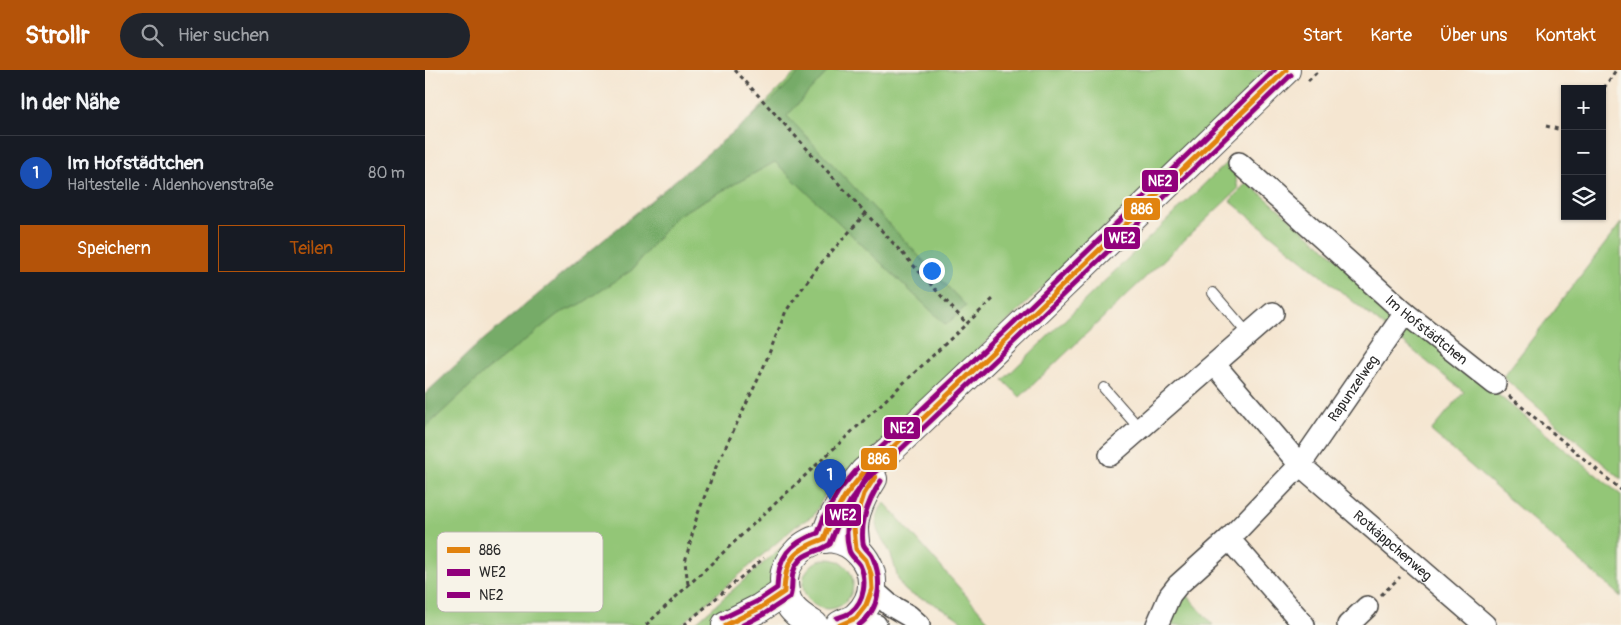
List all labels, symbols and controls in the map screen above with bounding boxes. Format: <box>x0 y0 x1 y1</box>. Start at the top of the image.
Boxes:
search box <box>120 13 470 58</box>
text: Strollr <box>25 21 90 50</box>
icon: search <box>138 21 166 49</box>
text: Hier suchen <box>178 23 269 47</box>
text: Start <box>1302 24 1342 47</box>
text: Karte <box>1370 24 1412 47</box>
text: Über uns <box>1440 24 1507 47</box>
text: Kontakt <box>1535 24 1596 47</box>
map controls <box>1561 85 1606 220</box>
button: + <box>1561 85 1606 130</box>
text: In der Nähe <box>20 89 120 116</box>
button: − <box>1561 130 1606 175</box>
text: Im Hofstädtchen <box>67 151 204 175</box>
text: 1 <box>33 163 39 183</box>
text: 80 m <box>368 163 405 183</box>
line badge: NE2 <box>1141 169 1179 193</box>
text: NE2 <box>1148 173 1172 190</box>
text: Haltestelle · Aldenhovenstraße <box>67 175 274 195</box>
button: layers <box>1561 175 1606 220</box>
line badge: 886 <box>1123 197 1161 221</box>
text: 886 <box>1131 201 1153 218</box>
button: Speichern <box>20 225 208 272</box>
button: Teilen <box>218 225 405 272</box>
line badge: WE2 <box>1103 226 1141 250</box>
text: WE2 <box>1108 230 1136 247</box>
your location <box>919 258 945 284</box>
street label: Im Hofstädtchen <box>1382 291 1471 368</box>
street label: Rapunzelweg <box>1324 352 1382 425</box>
line badge: NE2 <box>883 416 921 440</box>
text: NE2 <box>890 420 914 437</box>
line badge: 886 <box>860 447 898 471</box>
text: 886 <box>868 451 890 468</box>
pin: 1 <box>814 459 846 500</box>
line badge: WE2 <box>824 503 862 527</box>
text: WE2 <box>829 507 857 524</box>
street label: Rotkäppchenweg <box>1350 507 1436 584</box>
legend <box>437 532 603 612</box>
text: 886 <box>479 542 501 559</box>
text: WE2 <box>479 564 506 581</box>
text: NE2 <box>479 587 504 604</box>

